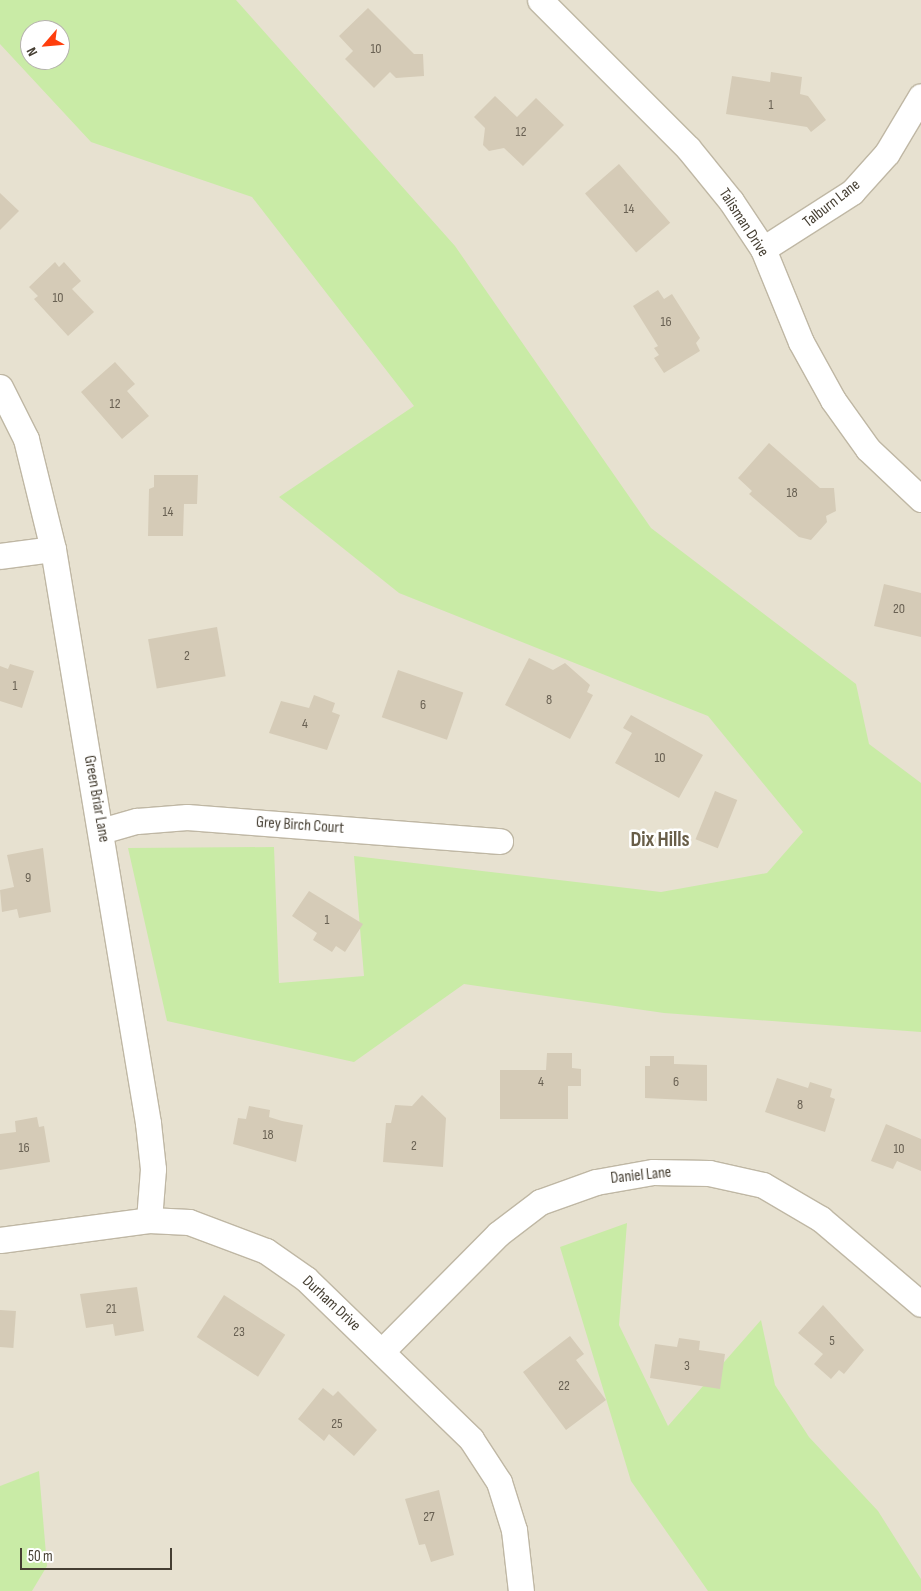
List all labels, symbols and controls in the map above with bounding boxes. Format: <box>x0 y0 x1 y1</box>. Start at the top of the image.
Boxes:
north arrow <box>20 20 70 70</box>
house number: 10 <box>370 41 382 57</box>
text: N <box>23 44 41 59</box>
house number: 1 <box>769 97 773 113</box>
house number: 12 <box>516 124 526 140</box>
street label: Talburn Lane <box>800 176 864 232</box>
street label: Talisman Drive <box>714 185 772 261</box>
house number: 14 <box>624 201 634 217</box>
house number: 10 <box>52 290 64 306</box>
house number: 16 <box>660 314 672 330</box>
house number: 12 <box>110 396 120 412</box>
house number: 18 <box>786 485 798 501</box>
house number: 14 <box>163 504 173 520</box>
house number: 20 <box>893 601 905 617</box>
house number: 2 <box>184 648 190 664</box>
house number: 1 <box>13 678 17 694</box>
house number: 8 <box>546 692 552 708</box>
house number: 6 <box>420 697 426 713</box>
house number: 4 <box>302 716 308 732</box>
house number: 10 <box>654 750 666 766</box>
street label: Green Briar Lane <box>79 754 113 844</box>
street label: Grey Birch Court <box>255 813 345 839</box>
district label: Dix Hills <box>630 827 690 853</box>
house number: 9 <box>25 870 31 886</box>
house number: 1 <box>325 912 329 928</box>
house number: 4 <box>538 1074 544 1090</box>
house number: 6 <box>673 1074 679 1090</box>
house number: 8 <box>797 1097 803 1113</box>
house number: 18 <box>262 1127 274 1143</box>
house number: 2 <box>411 1138 417 1154</box>
house number: 16 <box>18 1140 30 1156</box>
house number: 10 <box>893 1141 905 1157</box>
street label: Daniel Lane <box>610 1163 672 1189</box>
street label: Durham Drive <box>298 1272 364 1336</box>
house number: 21 <box>106 1301 116 1317</box>
house number: 23 <box>233 1324 245 1340</box>
house number: 5 <box>829 1333 835 1349</box>
house number: 3 <box>684 1358 690 1374</box>
house number: 22 <box>558 1378 570 1394</box>
house number: 25 <box>331 1416 343 1432</box>
house number: 27 <box>423 1509 435 1525</box>
scale bar <box>22 1538 175 1570</box>
text: 50 m <box>28 1547 53 1566</box>

